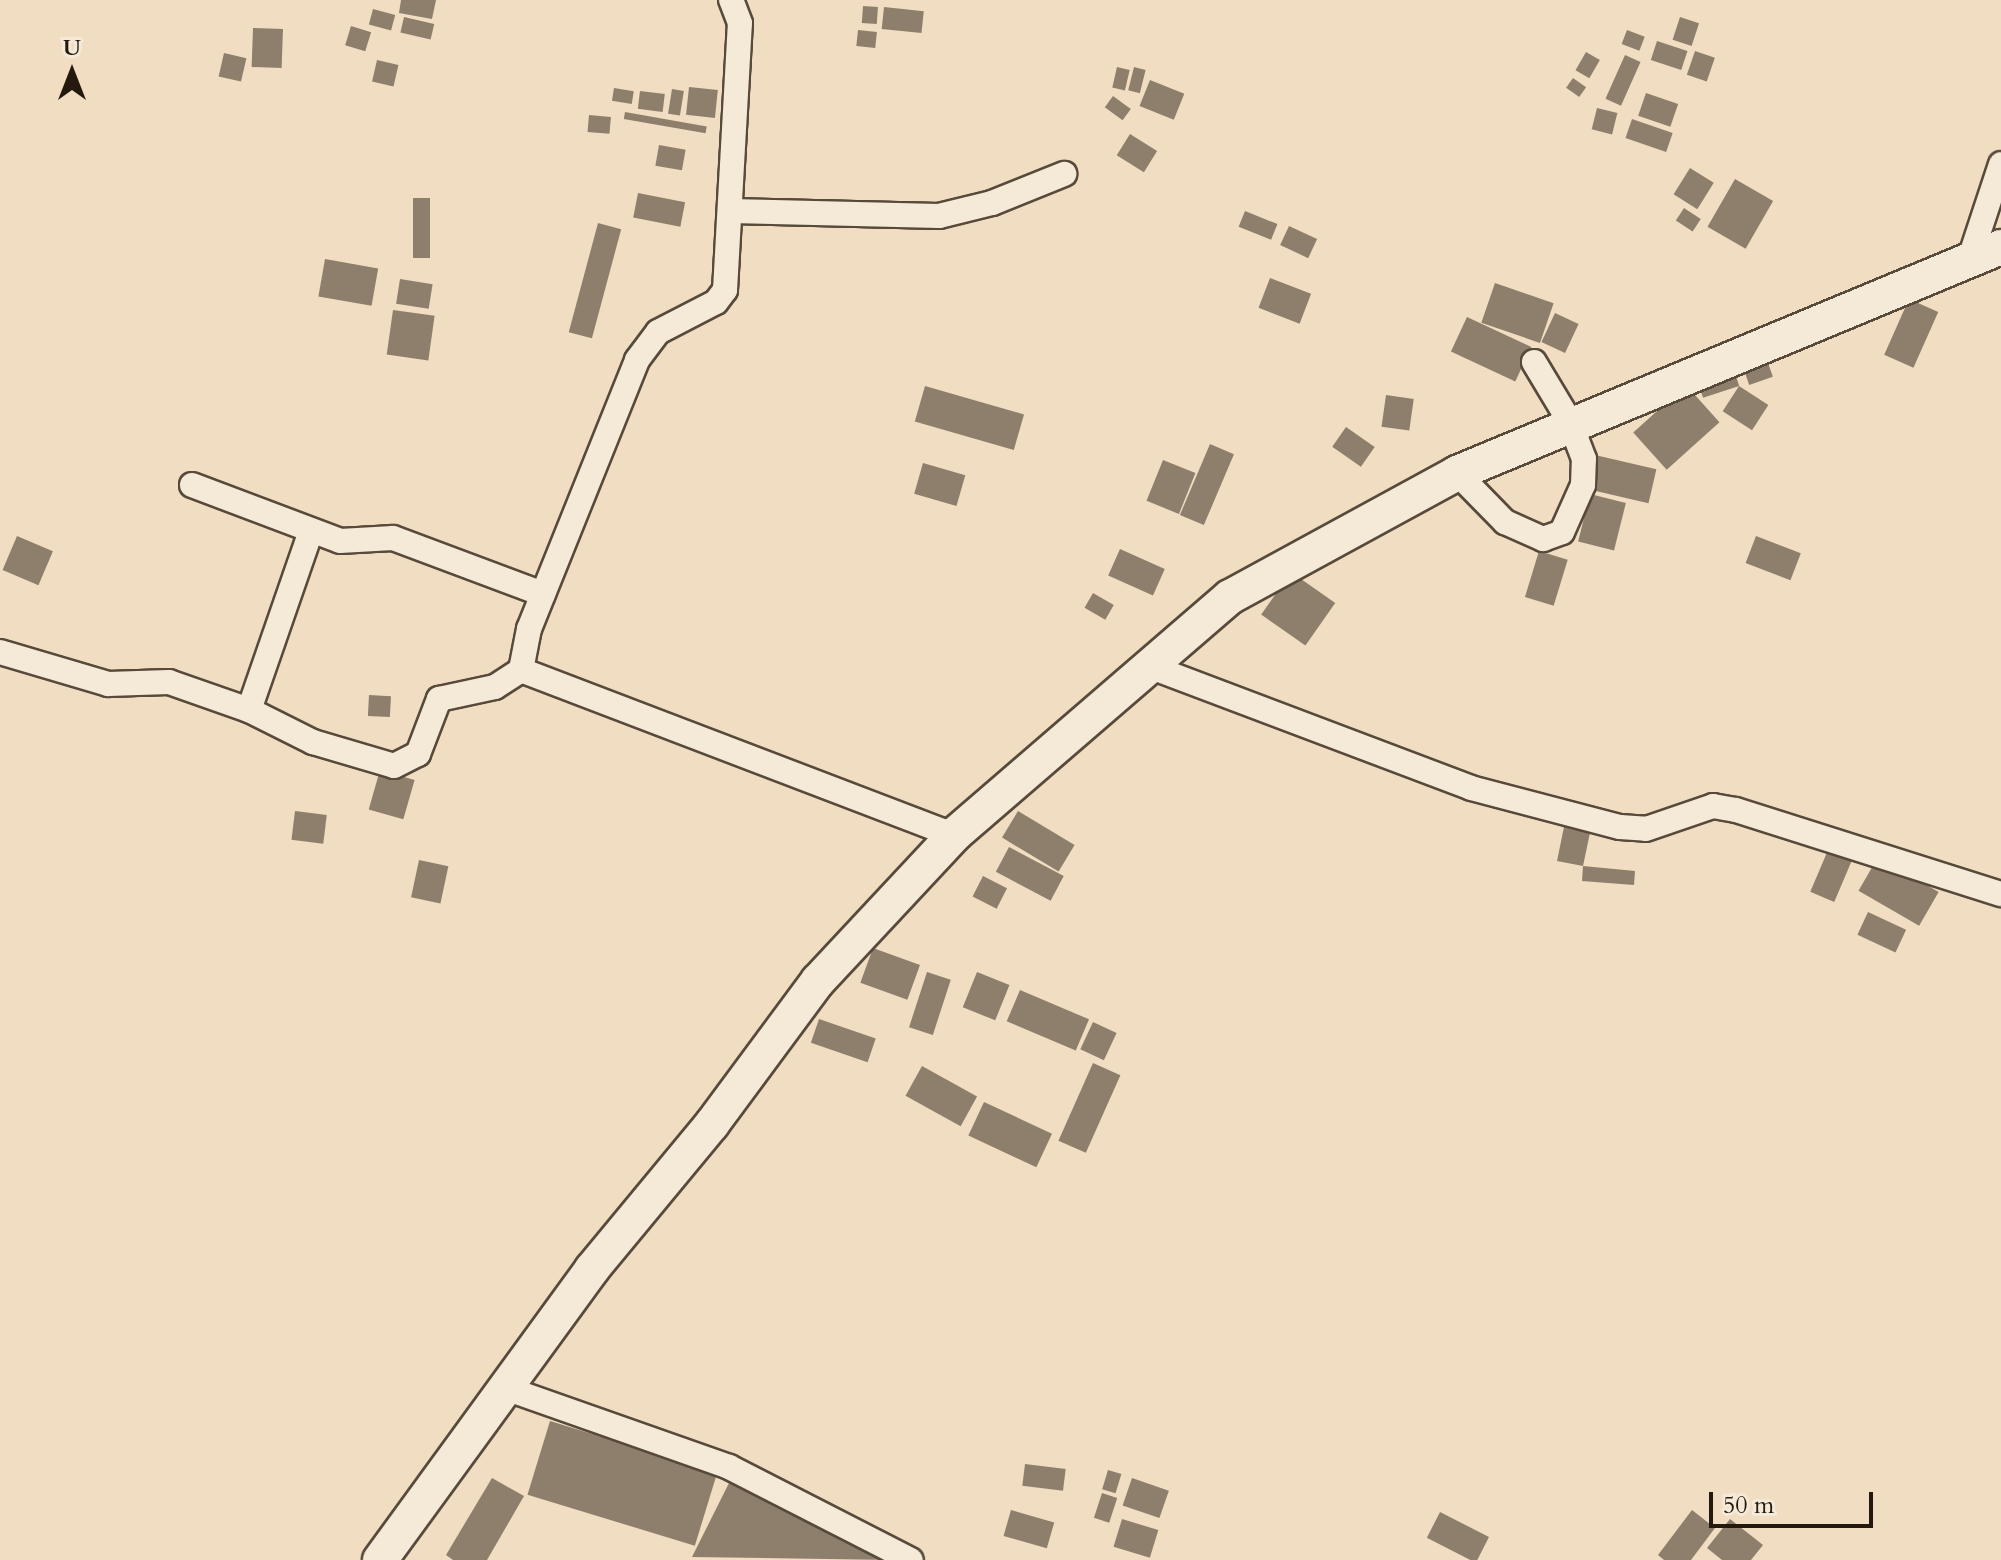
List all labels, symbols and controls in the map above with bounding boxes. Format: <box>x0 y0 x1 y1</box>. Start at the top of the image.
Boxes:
north arrow <box>32 32 112 112</box>
text: U <box>63 33 81 63</box>
scale bar <box>1713 1476 1877 1526</box>
text: 50 m <box>1723 1489 1774 1522</box>

